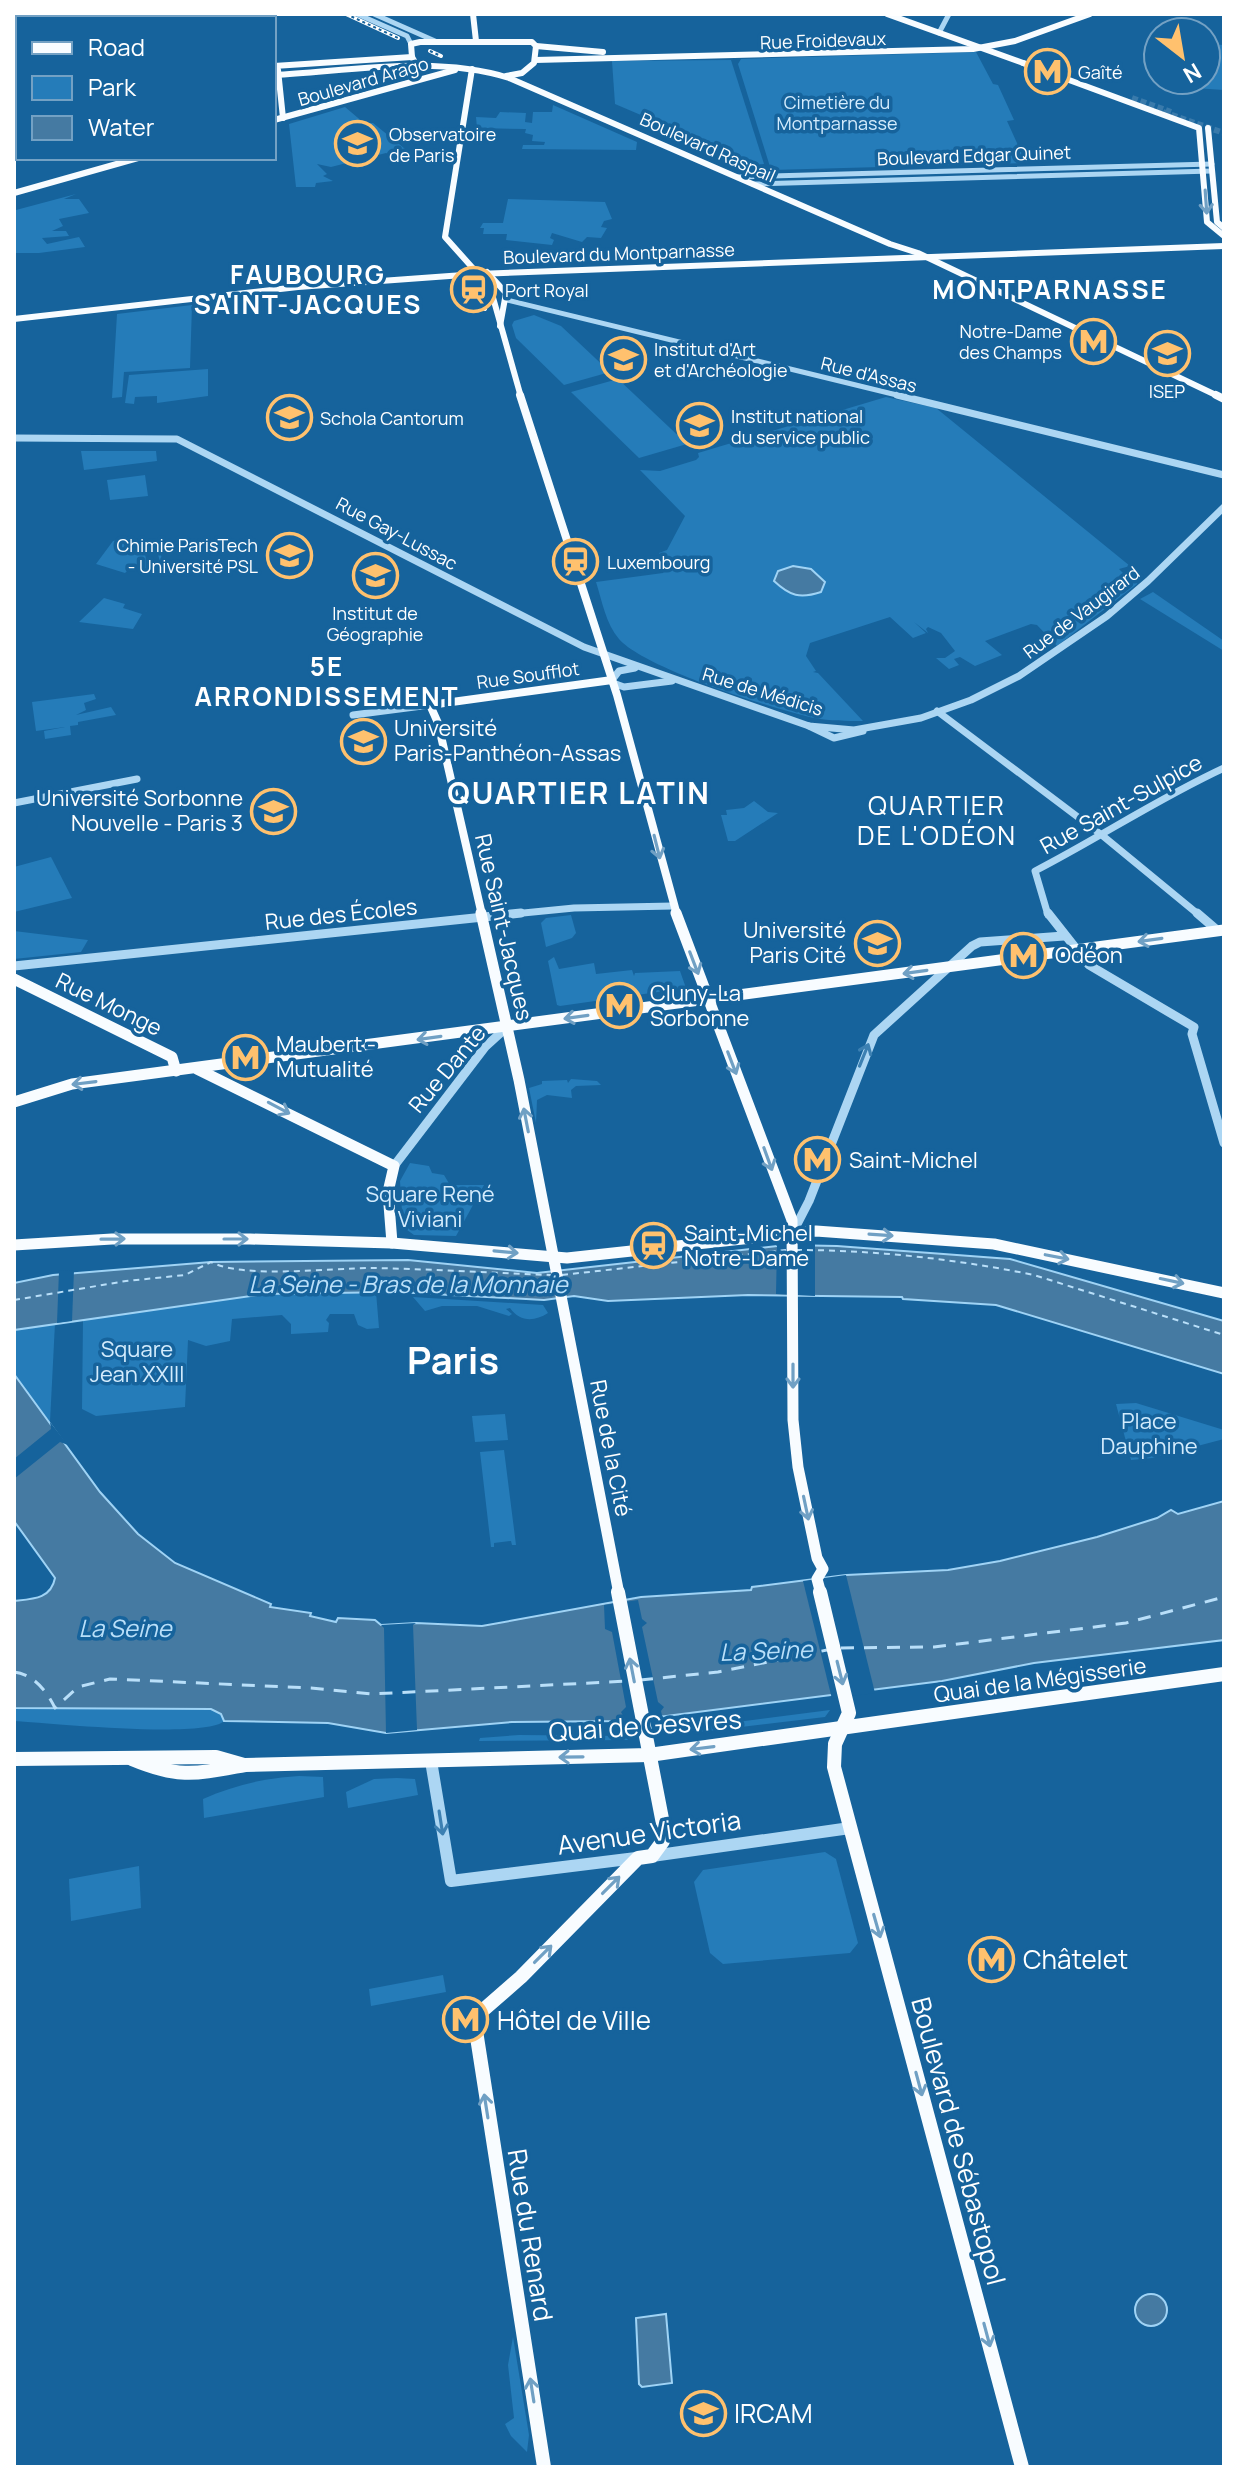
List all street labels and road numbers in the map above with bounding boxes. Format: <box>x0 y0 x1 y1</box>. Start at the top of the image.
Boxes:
street label: Rue Froidevaux <box>760 26 887 54</box>
street label: Boulevard Arago <box>295 51 431 111</box>
street label: Boulevard Raspail <box>637 106 779 188</box>
street label: Boulevard Edgar Quinet <box>877 140 1071 170</box>
street label: Boulevard du Montparnasse <box>503 237 735 269</box>
street label: Rue d'Assas <box>818 350 920 398</box>
street label: Rue Gay-Lussac <box>332 491 462 575</box>
street label: Rue de Vaugirard <box>1018 560 1144 664</box>
street label: Rue Soufflot <box>475 656 581 694</box>
street label: Rue de Médicis <box>700 661 826 721</box>
street label: Rue Saint-Sulpice <box>1035 747 1207 861</box>
street label: Rue Saint-Jacques <box>468 831 540 1023</box>
street label: Rue des Écoles <box>263 891 419 937</box>
street label: Rue Monge <box>51 965 167 1043</box>
street label: Rue Dante <box>402 1019 492 1119</box>
street label: Rue de la Cité <box>583 1377 639 1519</box>
street label: Quai de la Mégisserie <box>932 1650 1148 1710</box>
street label: Quai de Gesvres <box>547 1700 743 1750</box>
street label: Avenue Victoria <box>555 1801 743 1863</box>
street label: Boulevard de Sébastopol <box>903 1993 1015 2289</box>
street label: Rue du Renard <box>500 2146 562 2324</box>

